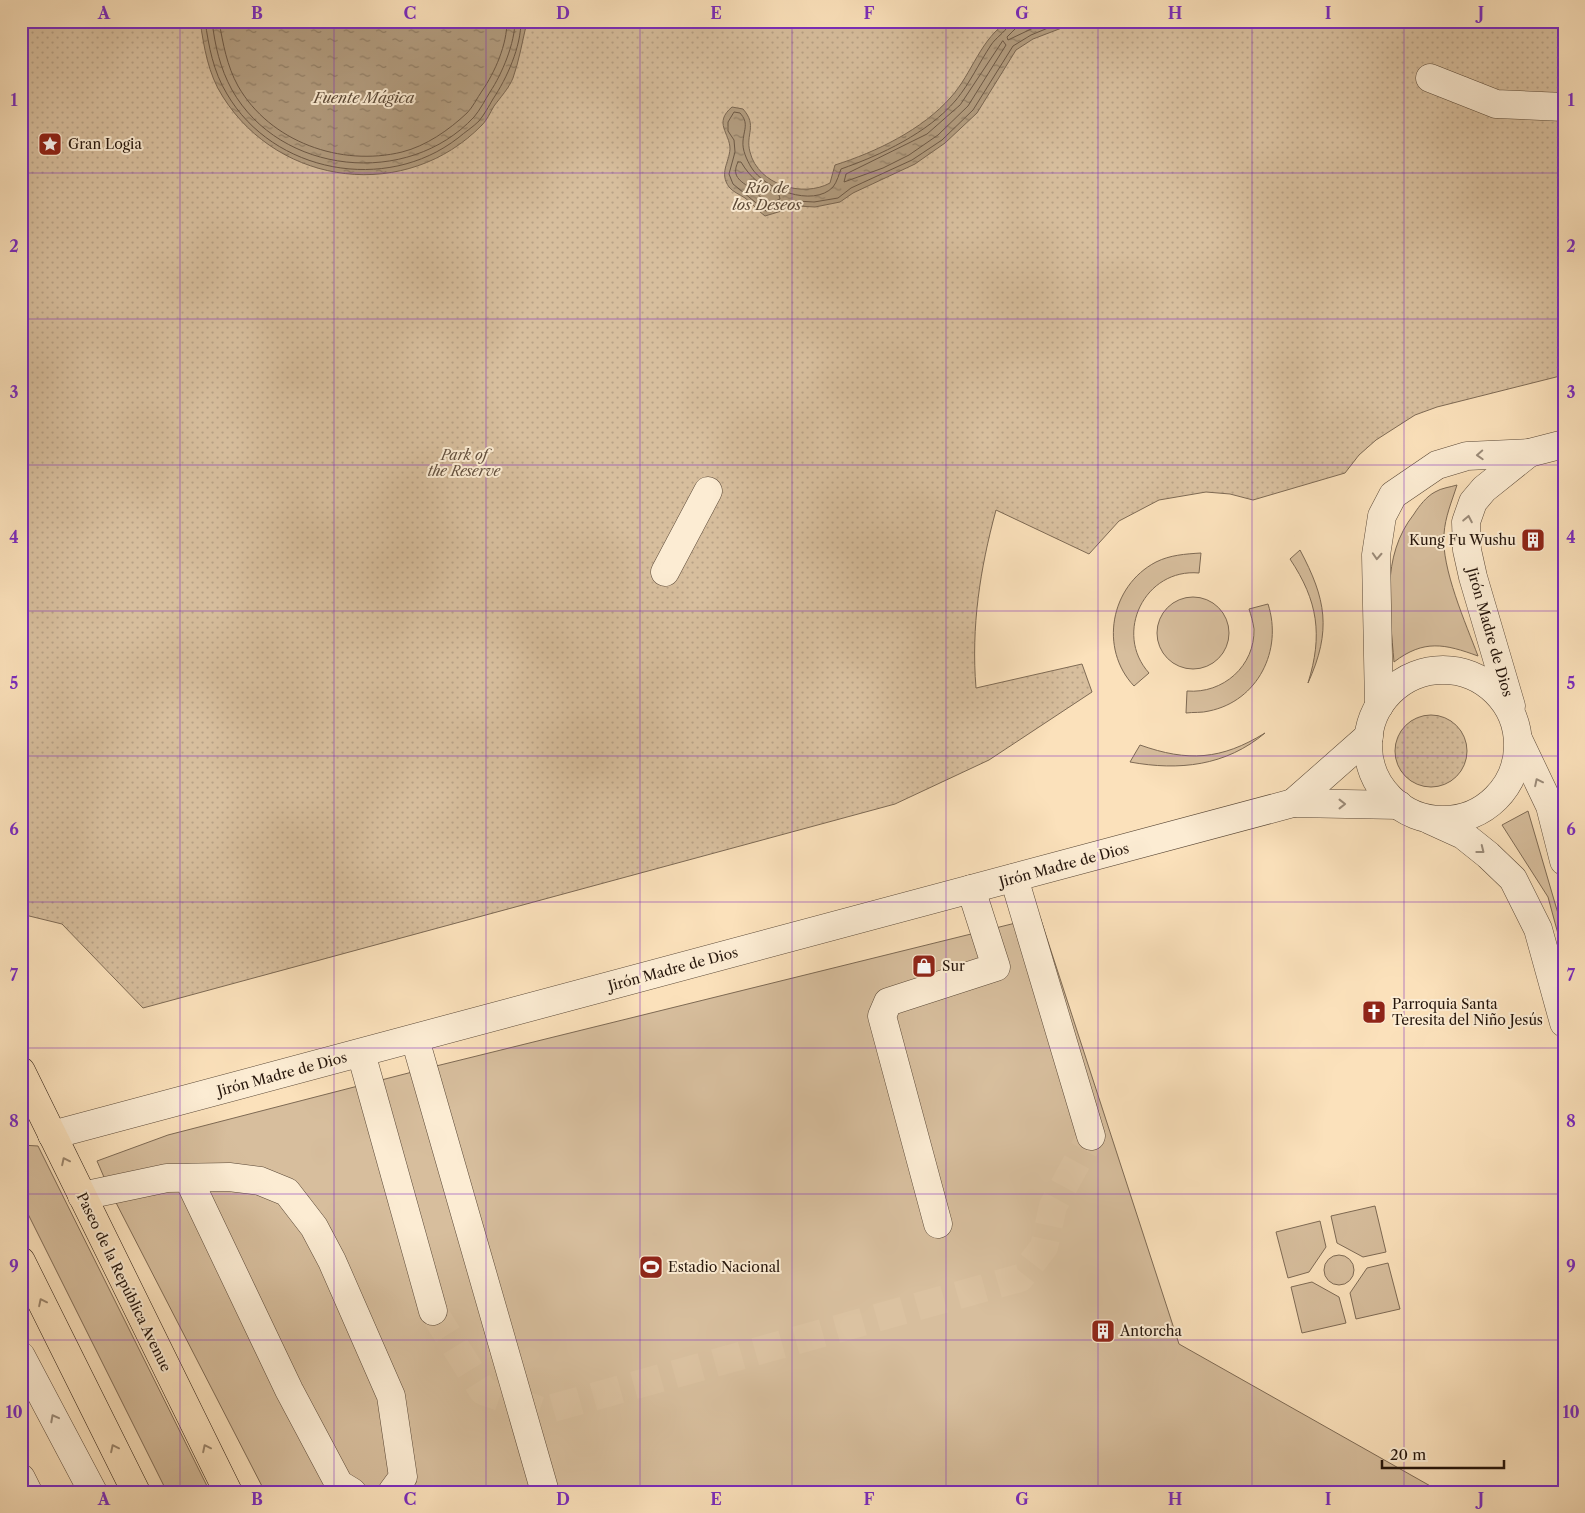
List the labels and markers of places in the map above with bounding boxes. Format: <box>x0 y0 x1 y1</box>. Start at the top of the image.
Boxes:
place icon: Gran Logia <box>37 131 63 157</box>
place label: Gran Logia <box>68 135 142 153</box>
building icon: Kung Fu Wushu <box>1520 527 1546 553</box>
place label: Kung Fu Wushu <box>1409 531 1516 549</box>
shop icon: Sur <box>911 953 937 979</box>
place label: Sur <box>942 957 965 975</box>
place label: Parroquia Santa Teresita del Niño Jesús <box>1392 995 1543 1029</box>
church icon: Parroquia Santa Teresita del Niño Jesús <box>1361 999 1387 1025</box>
sports icon: Estadio Nacional <box>638 1254 664 1280</box>
place label: Estadio Nacional <box>668 1258 780 1276</box>
building icon: Antorcha <box>1090 1318 1116 1344</box>
place label: Antorcha <box>1119 1322 1182 1340</box>

